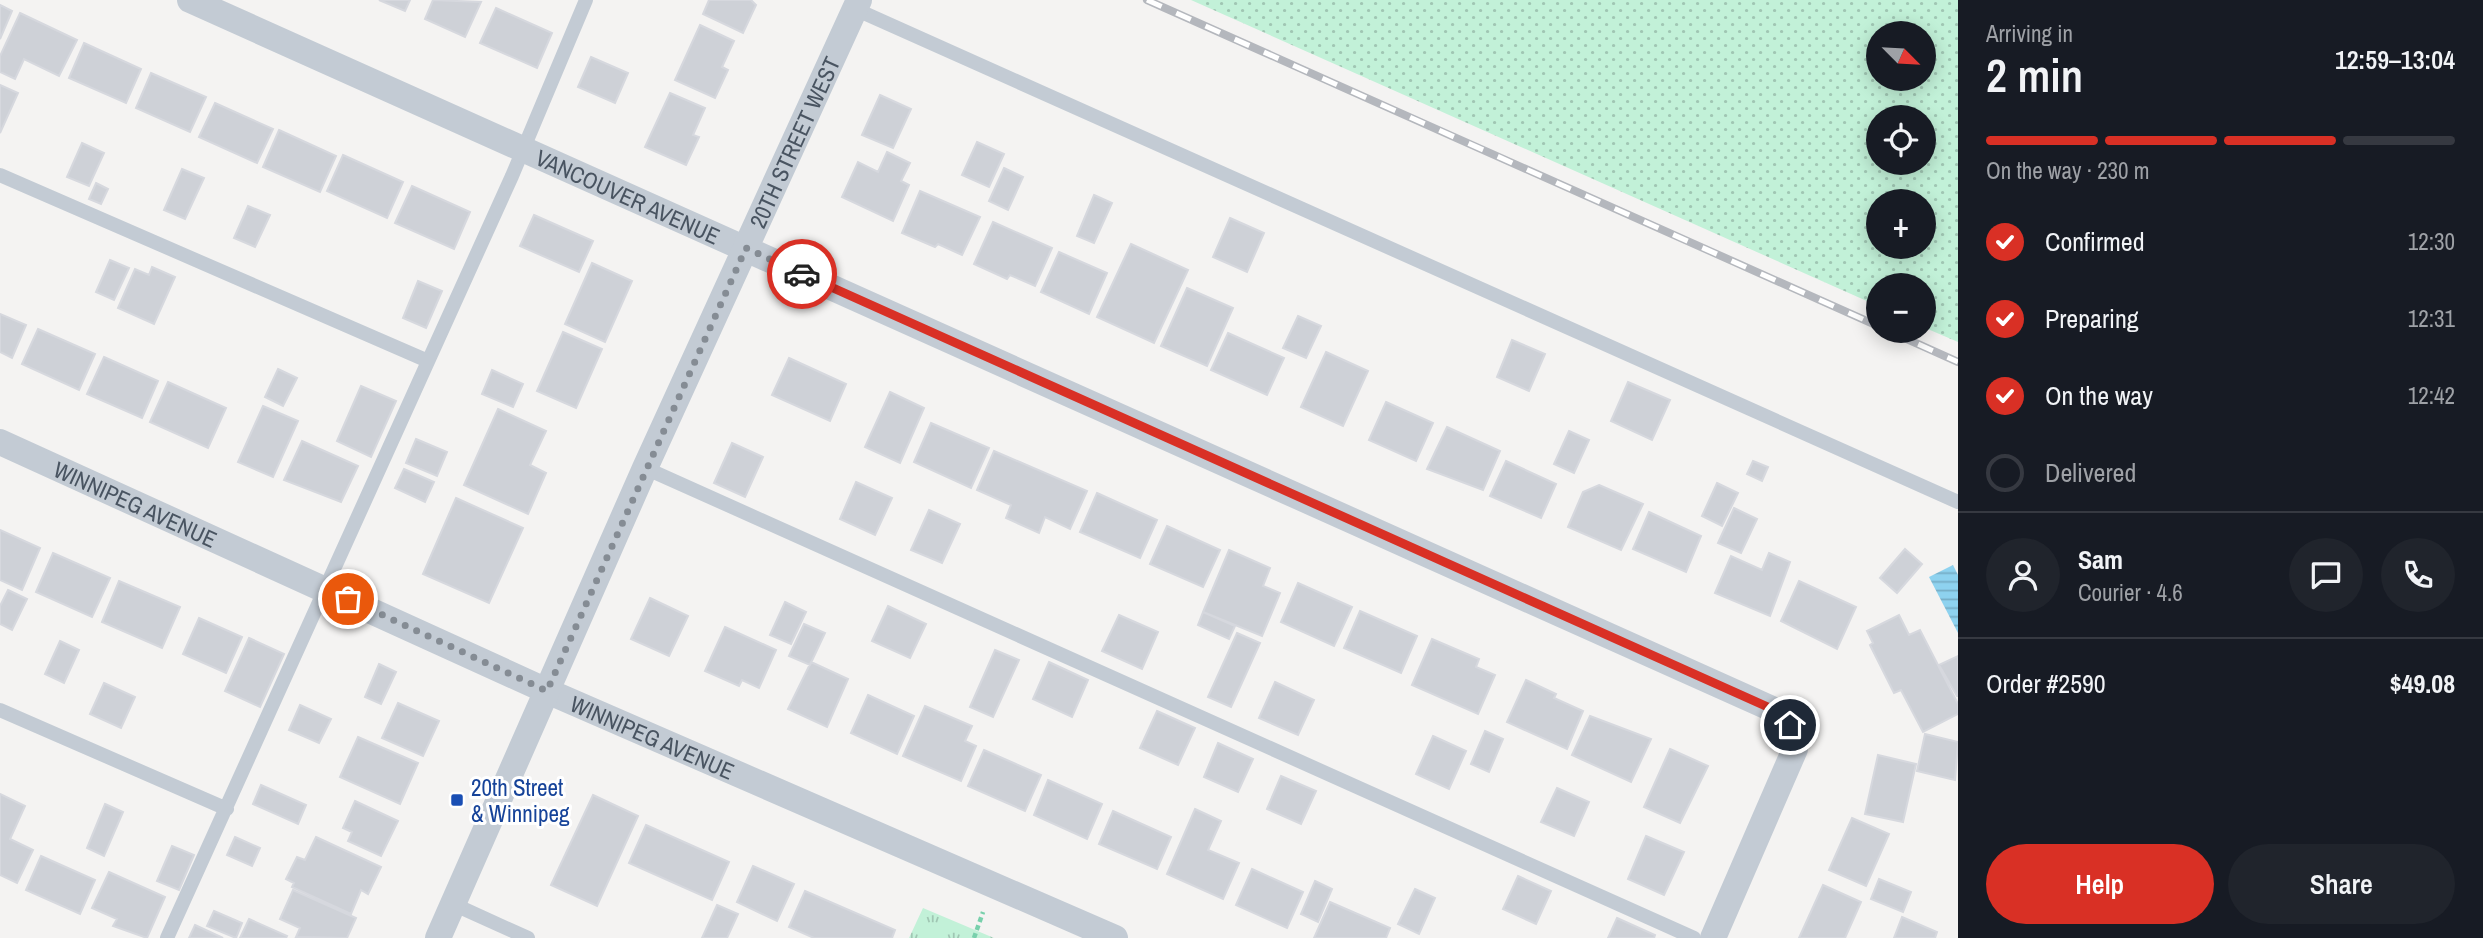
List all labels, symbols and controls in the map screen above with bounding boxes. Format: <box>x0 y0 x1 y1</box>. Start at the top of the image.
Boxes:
text: Arriving in <box>1986 18 2073 49</box>
north arrow <box>1866 21 1936 91</box>
map controls <box>1866 21 1936 343</box>
text: 12:59–13:04 <box>2335 42 2455 77</box>
text: 2 min <box>1986 44 2083 106</box>
street label: 20TH STREET WEST <box>741 51 847 233</box>
button: locate <box>1866 105 1936 175</box>
street label: VANCOUVER AVENUE <box>531 142 725 251</box>
text: On the way · 230 m <box>1986 155 2150 186</box>
button: + <box>1866 189 1936 259</box>
icon: check <box>1986 223 2024 261</box>
text: Confirmed <box>2045 224 2145 259</box>
text: 12:30 <box>2408 226 2455 257</box>
courier <box>767 239 837 309</box>
icon: car <box>783 255 821 293</box>
button: − <box>1866 273 1936 343</box>
icon: check <box>1986 300 2024 338</box>
text: Preparing <box>2045 301 2139 336</box>
text: 12:31 <box>2408 303 2455 334</box>
icon: check <box>1986 377 2024 415</box>
text: On the way <box>2045 378 2153 413</box>
text: 12:42 <box>2408 380 2455 411</box>
street label: WINNIPEG AVENUE <box>49 453 222 554</box>
text: Delivered <box>2045 455 2136 490</box>
button: person <box>1986 538 2060 612</box>
button: chat <box>2289 538 2363 612</box>
button: phone <box>2381 538 2455 612</box>
text: Sam <box>2078 542 2123 577</box>
pin <box>318 569 378 629</box>
text: Courier · 4.6 <box>2078 577 2183 608</box>
icon: bag <box>329 580 367 618</box>
text: Order #2590 <box>1986 666 2106 701</box>
text: $49.08 <box>2390 666 2455 701</box>
street label: WINNIPEG AVENUE <box>566 688 739 786</box>
pin <box>1760 695 1820 755</box>
icon: home <box>1771 706 1809 744</box>
place label: 20th Street & Winnipeg <box>471 772 570 829</box>
marker: 20th Street & Winnipeg <box>449 792 465 808</box>
button: Help <box>1986 844 2214 924</box>
button: Share <box>2228 844 2455 924</box>

